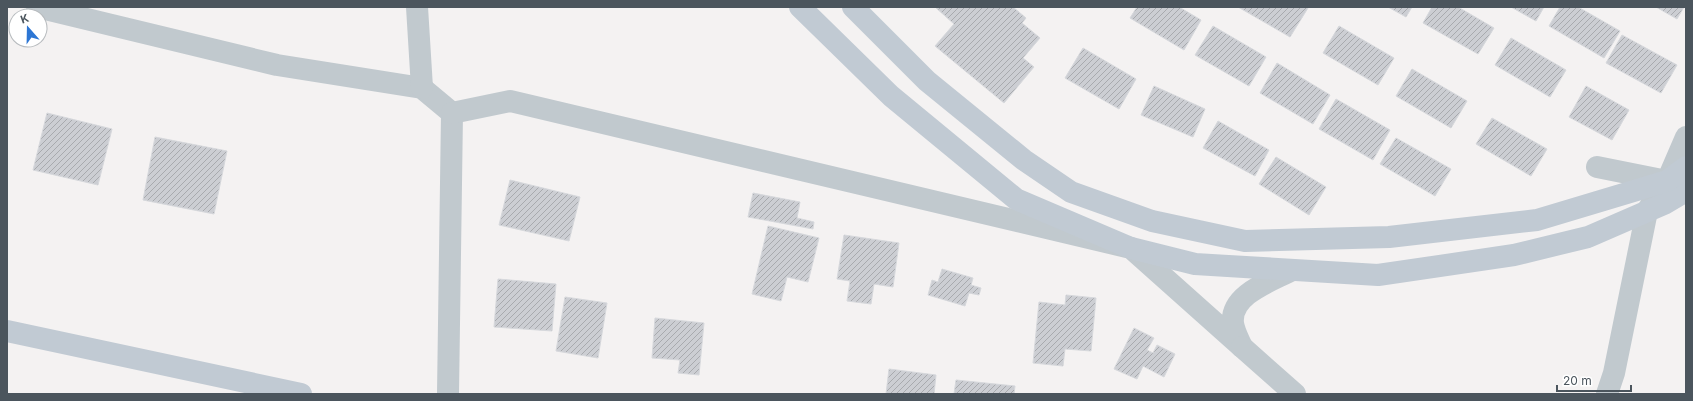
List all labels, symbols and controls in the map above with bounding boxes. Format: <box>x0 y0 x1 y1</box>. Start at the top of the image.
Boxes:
north arrow <box>8 8 48 48</box>
text: K <box>18 11 31 27</box>
scale bar <box>1557 367 1631 393</box>
text: 20 m <box>1563 373 1592 388</box>

